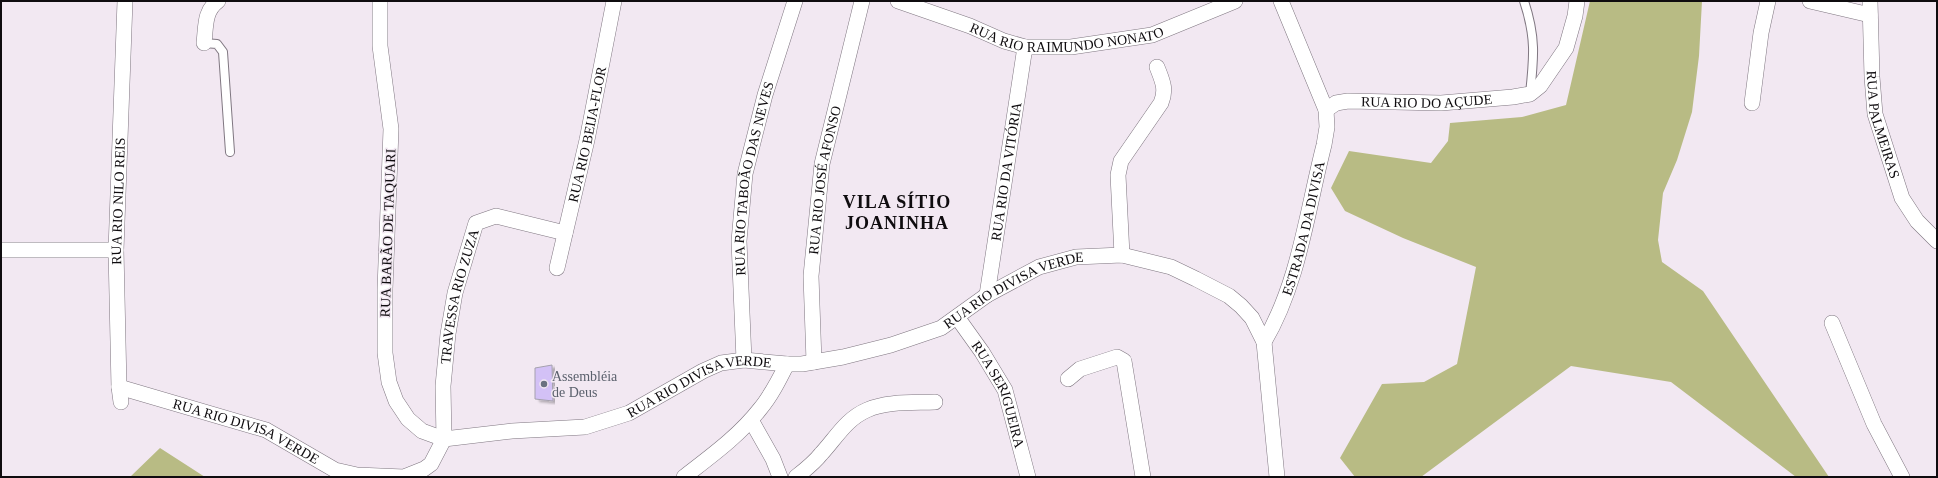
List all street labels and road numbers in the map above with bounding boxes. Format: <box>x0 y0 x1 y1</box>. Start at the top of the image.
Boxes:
street label: RUA RIO RAIMUNDO NONATO <box>968 19 1166 54</box>
street label: RUA RIO BEIJA-FLOR <box>565 64 609 204</box>
street label: RUA PALMEIRAS <box>1864 71 1903 180</box>
street label: RUA RIO TABOÃO DAS NEVES <box>731 80 776 276</box>
street label: RUA RIO DO AÇUDE <box>1361 91 1493 111</box>
street label: RUA RIO DA VITÓRIA <box>988 100 1024 242</box>
street label: RUA RIO JOSÉ AFONSO <box>806 104 844 255</box>
street label: RUA RIO NILO REIS <box>108 137 128 265</box>
street label: RUA BARÃO DE TAQUARI <box>378 148 398 317</box>
street label: ESTRADA DA DIVISA <box>1279 159 1327 297</box>
street label: TRAVESSA RIO ZUZA <box>438 226 482 365</box>
street label: RUA RIO DIVISA VERDE <box>941 249 1084 331</box>
street label: RUA SERIGUEIRA <box>969 338 1028 450</box>
street label: RUA RIO DIVISA VERDE <box>624 352 772 420</box>
street label: RUA RIO DIVISA VERDE <box>171 396 322 467</box>

